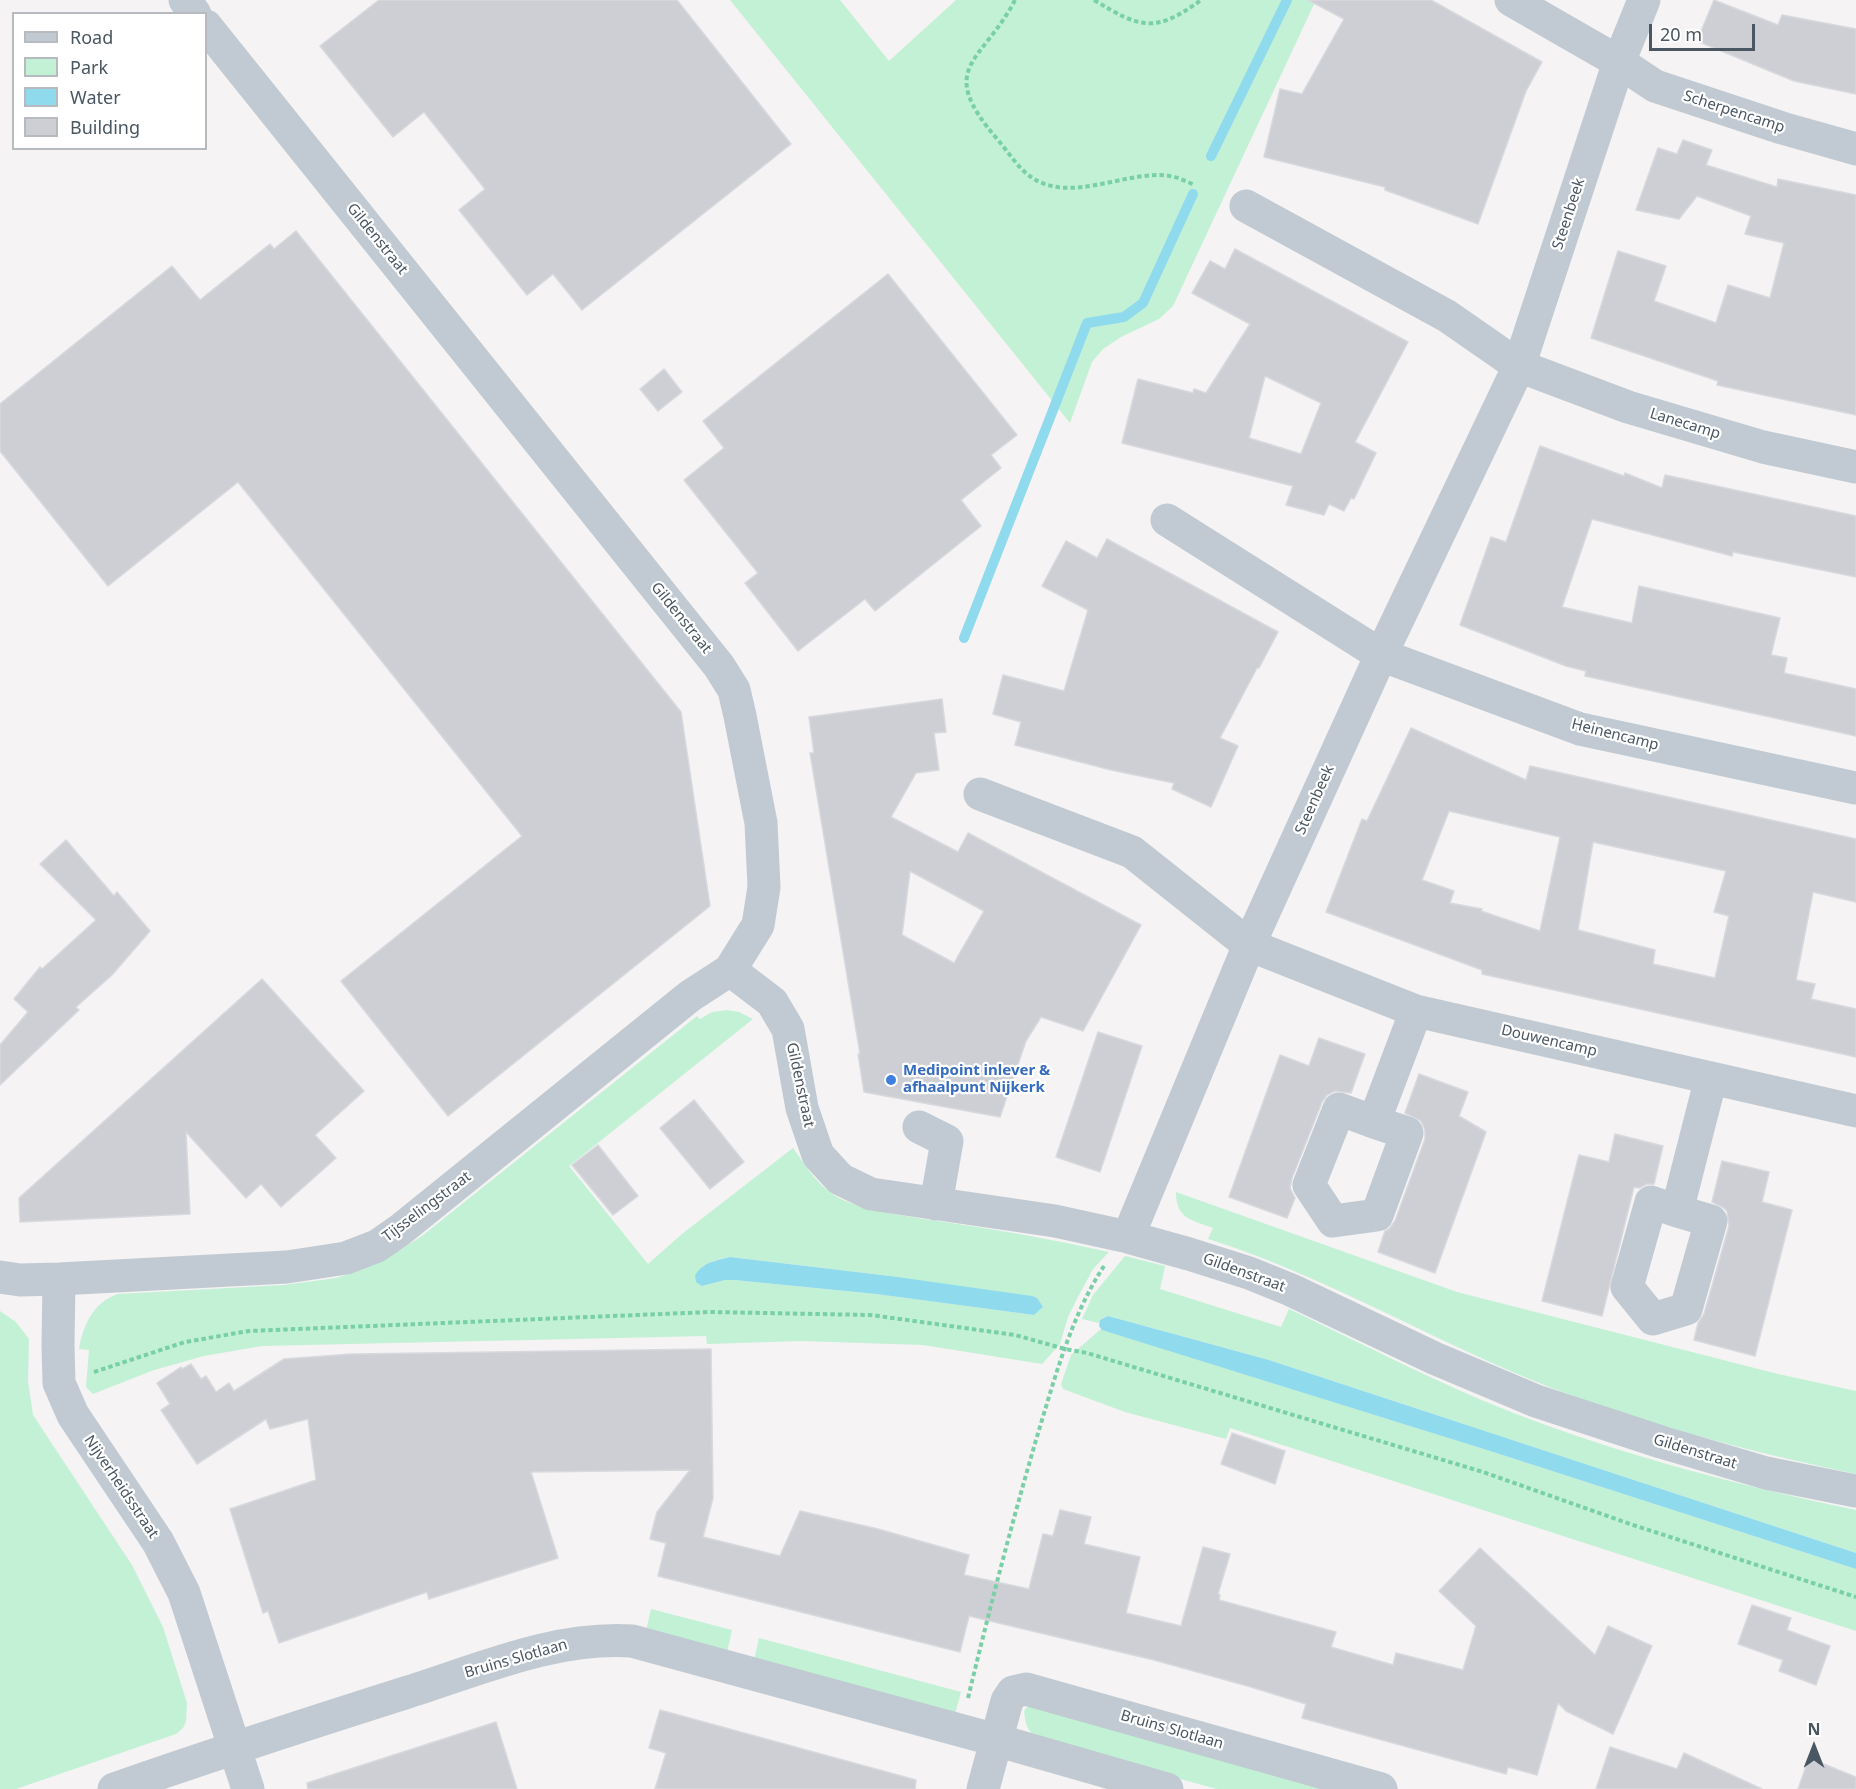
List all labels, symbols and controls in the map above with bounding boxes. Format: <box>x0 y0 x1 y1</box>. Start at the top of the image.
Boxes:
legend <box>12 12 207 150</box>
scale bar <box>1652 12 1758 50</box>
text: 20 m <box>1660 22 1702 46</box>
text: Road <box>70 25 113 49</box>
text: Park <box>70 55 108 79</box>
text: Water <box>70 85 121 109</box>
street label: Scherpencamp <box>1681 87 1787 137</box>
text: Building <box>70 115 140 139</box>
street label: Steenbeek <box>1549 176 1589 252</box>
street label: Gildenstraat <box>343 200 411 278</box>
street label: Lanecamp <box>1648 405 1722 443</box>
street label: Gildenstraat <box>647 579 715 657</box>
street label: Heinencamp <box>1569 715 1661 755</box>
street label: Steenbeek <box>1292 763 1338 837</box>
street label: Douwencamp <box>1499 1021 1599 1061</box>
street label: Gildenstraat <box>782 1041 818 1129</box>
place label: Medipoint inlever & afhaalpunt Nijkerk <box>903 1062 1050 1097</box>
marker: Medipoint inlever & afhaalpunt Nijkerk <box>884 1073 898 1087</box>
street label: Tijsselingstraat <box>379 1168 475 1246</box>
street label: Gildenstraat <box>1200 1250 1288 1296</box>
street label: Gildenstraat <box>1651 1431 1739 1473</box>
street label: Nijverheidsstraat <box>80 1432 162 1542</box>
street label: Bruins Slotlaan <box>463 1636 569 1682</box>
street label: Bruins Slotlaan <box>1119 1707 1225 1753</box>
north arrow <box>1784 1717 1844 1777</box>
text: N <box>1807 1718 1821 1740</box>

